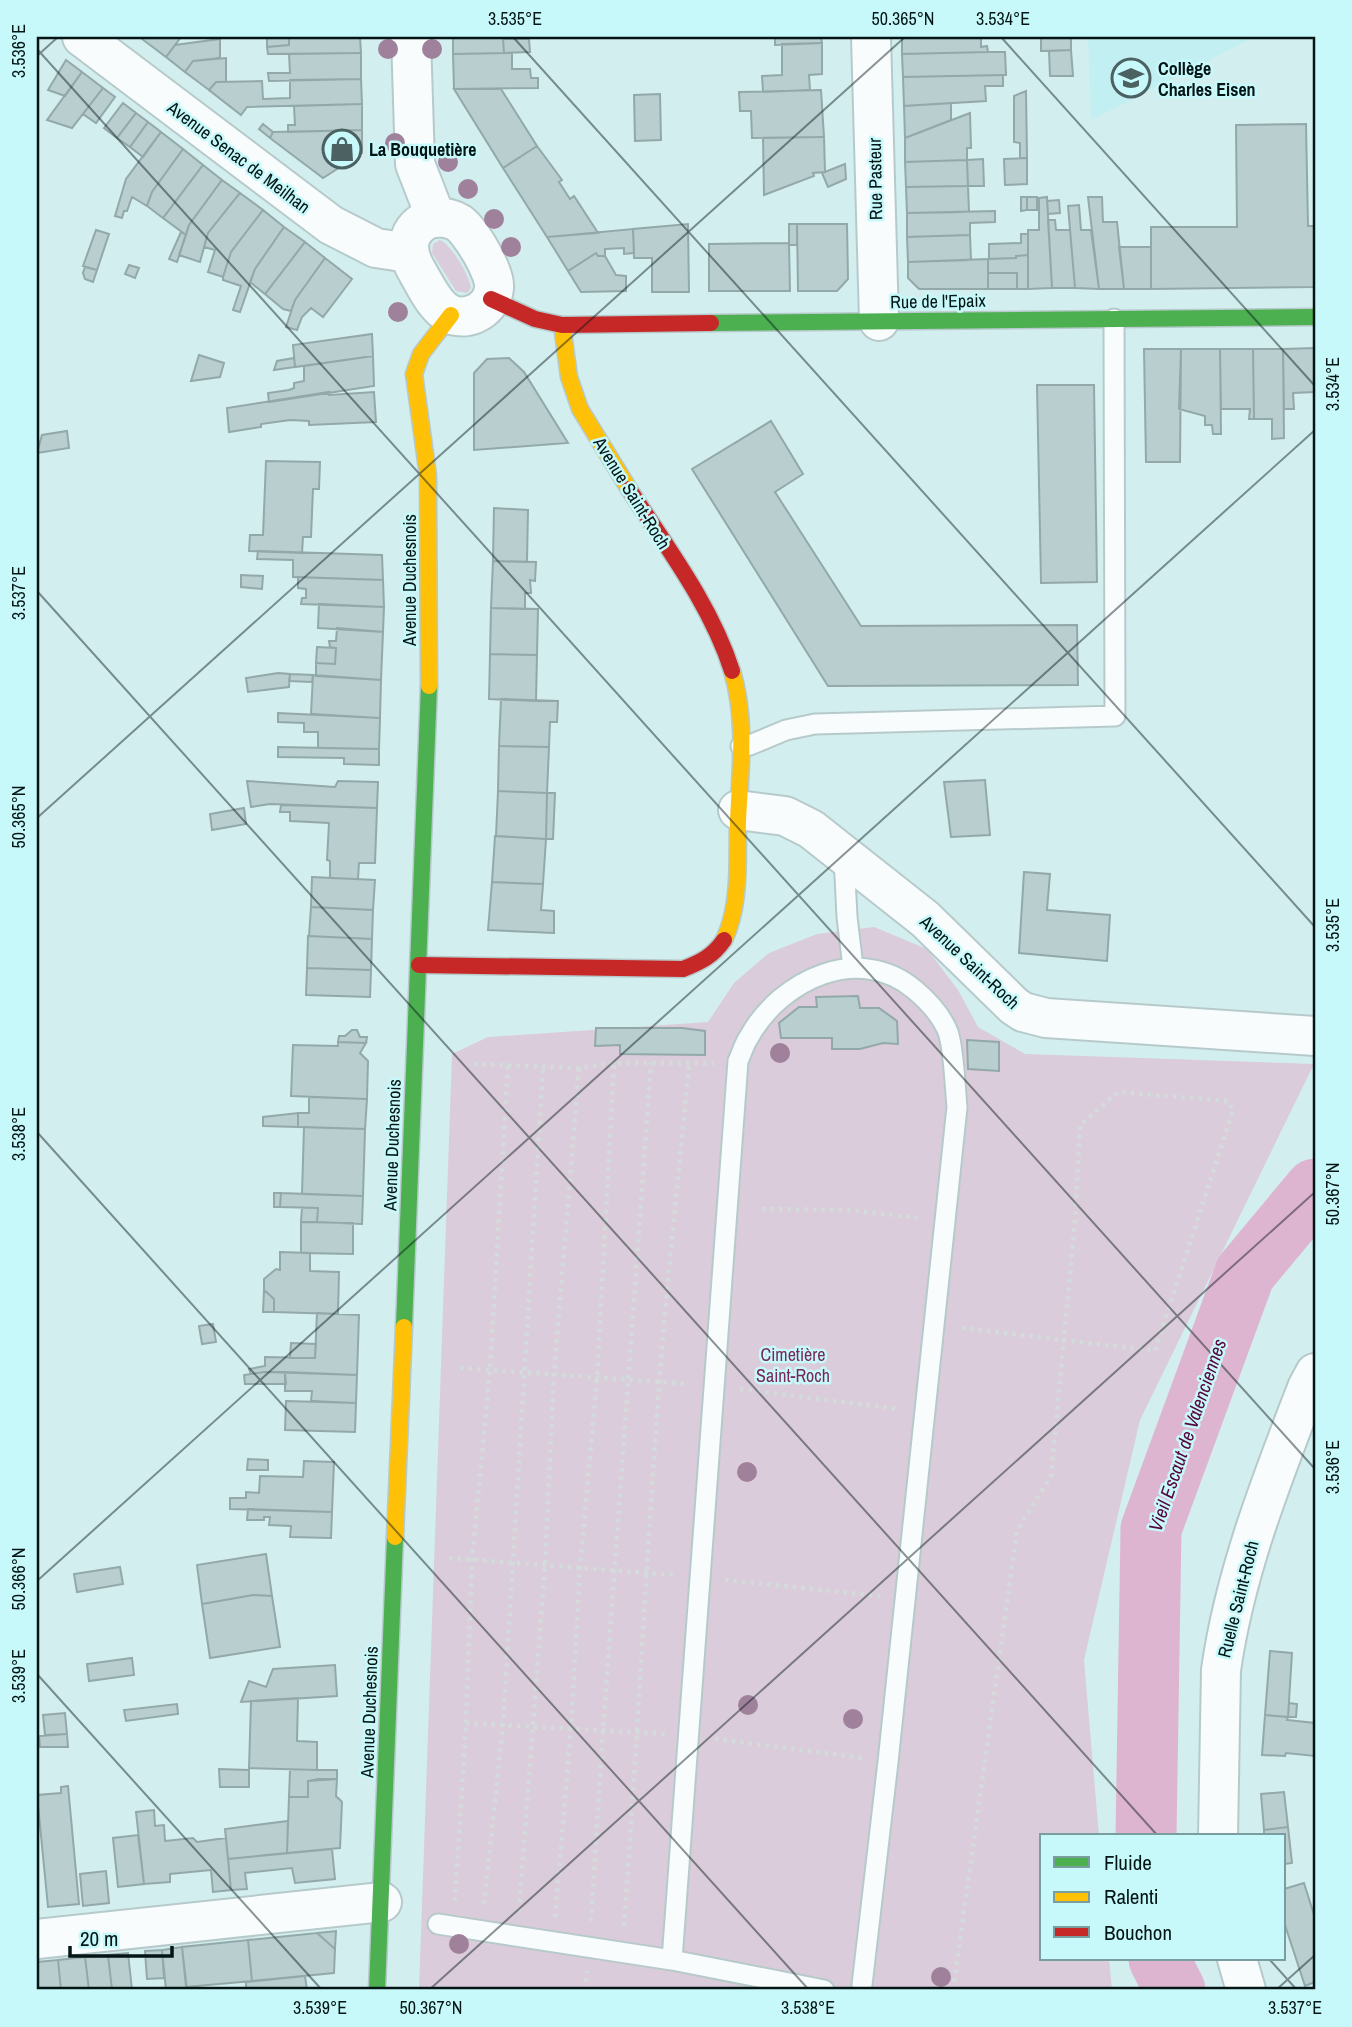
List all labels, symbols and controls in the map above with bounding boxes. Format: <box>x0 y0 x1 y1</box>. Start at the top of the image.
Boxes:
text: 3.535°E <box>488 6 542 31</box>
text: 50.365°N <box>872 6 935 31</box>
text: 3.534°E <box>976 6 1030 31</box>
text: 3.536°E <box>6 24 31 78</box>
place label: Collège Charles Eisen <box>1158 56 1256 102</box>
school or university icon: Collège Charles Eisen <box>1110 57 1152 99</box>
street label: Avenue Senac de Meilhan <box>162 94 316 219</box>
shop icon: La Bouquetière <box>321 128 363 170</box>
place label: La Bouquetière <box>369 137 476 162</box>
street label: Rue Pasteur <box>862 138 888 220</box>
street label: Rue de l'Epaix <box>890 288 987 314</box>
text: 3.534°E <box>1320 357 1345 411</box>
street label: Avenue Saint-Roch <box>587 431 676 554</box>
street label: Avenue Duchesnois <box>397 514 422 647</box>
text: 3.537°E <box>6 566 31 620</box>
text: 50.365°N <box>6 786 31 849</box>
text: 3.535°E <box>1320 898 1345 952</box>
street label: Avenue Saint-Roch <box>914 909 1025 1015</box>
street label: Avenue Duchesnois <box>377 1079 407 1212</box>
text: 3.538°E <box>6 1107 31 1161</box>
text: 50.367°N <box>1320 1163 1345 1226</box>
water label: Vieil Escaut de Valenciennes <box>1142 1335 1232 1535</box>
park label: Cimetière Saint-Roch <box>756 1342 830 1388</box>
text: 3.536°E <box>1320 1440 1345 1494</box>
street label: Ruelle Saint-Roch <box>1211 1538 1265 1660</box>
text: 50.366°N <box>6 1548 31 1611</box>
street label: Avenue Duchesnois <box>354 1646 384 1779</box>
text: 3.539°E <box>6 1649 31 1703</box>
legend <box>1040 1834 1286 1960</box>
text: Fluide <box>1104 1848 1152 1877</box>
text: Ralenti <box>1104 1882 1159 1911</box>
scale bar <box>70 1915 172 1959</box>
text: Bouchon <box>1104 1918 1172 1947</box>
text: 20 m <box>80 1924 118 1953</box>
text: 3.539°E <box>293 1995 347 2020</box>
text: 50.367°N <box>400 1995 463 2020</box>
text: 3.538°E <box>781 1995 835 2020</box>
text: 3.537°E <box>1268 1995 1322 2020</box>

